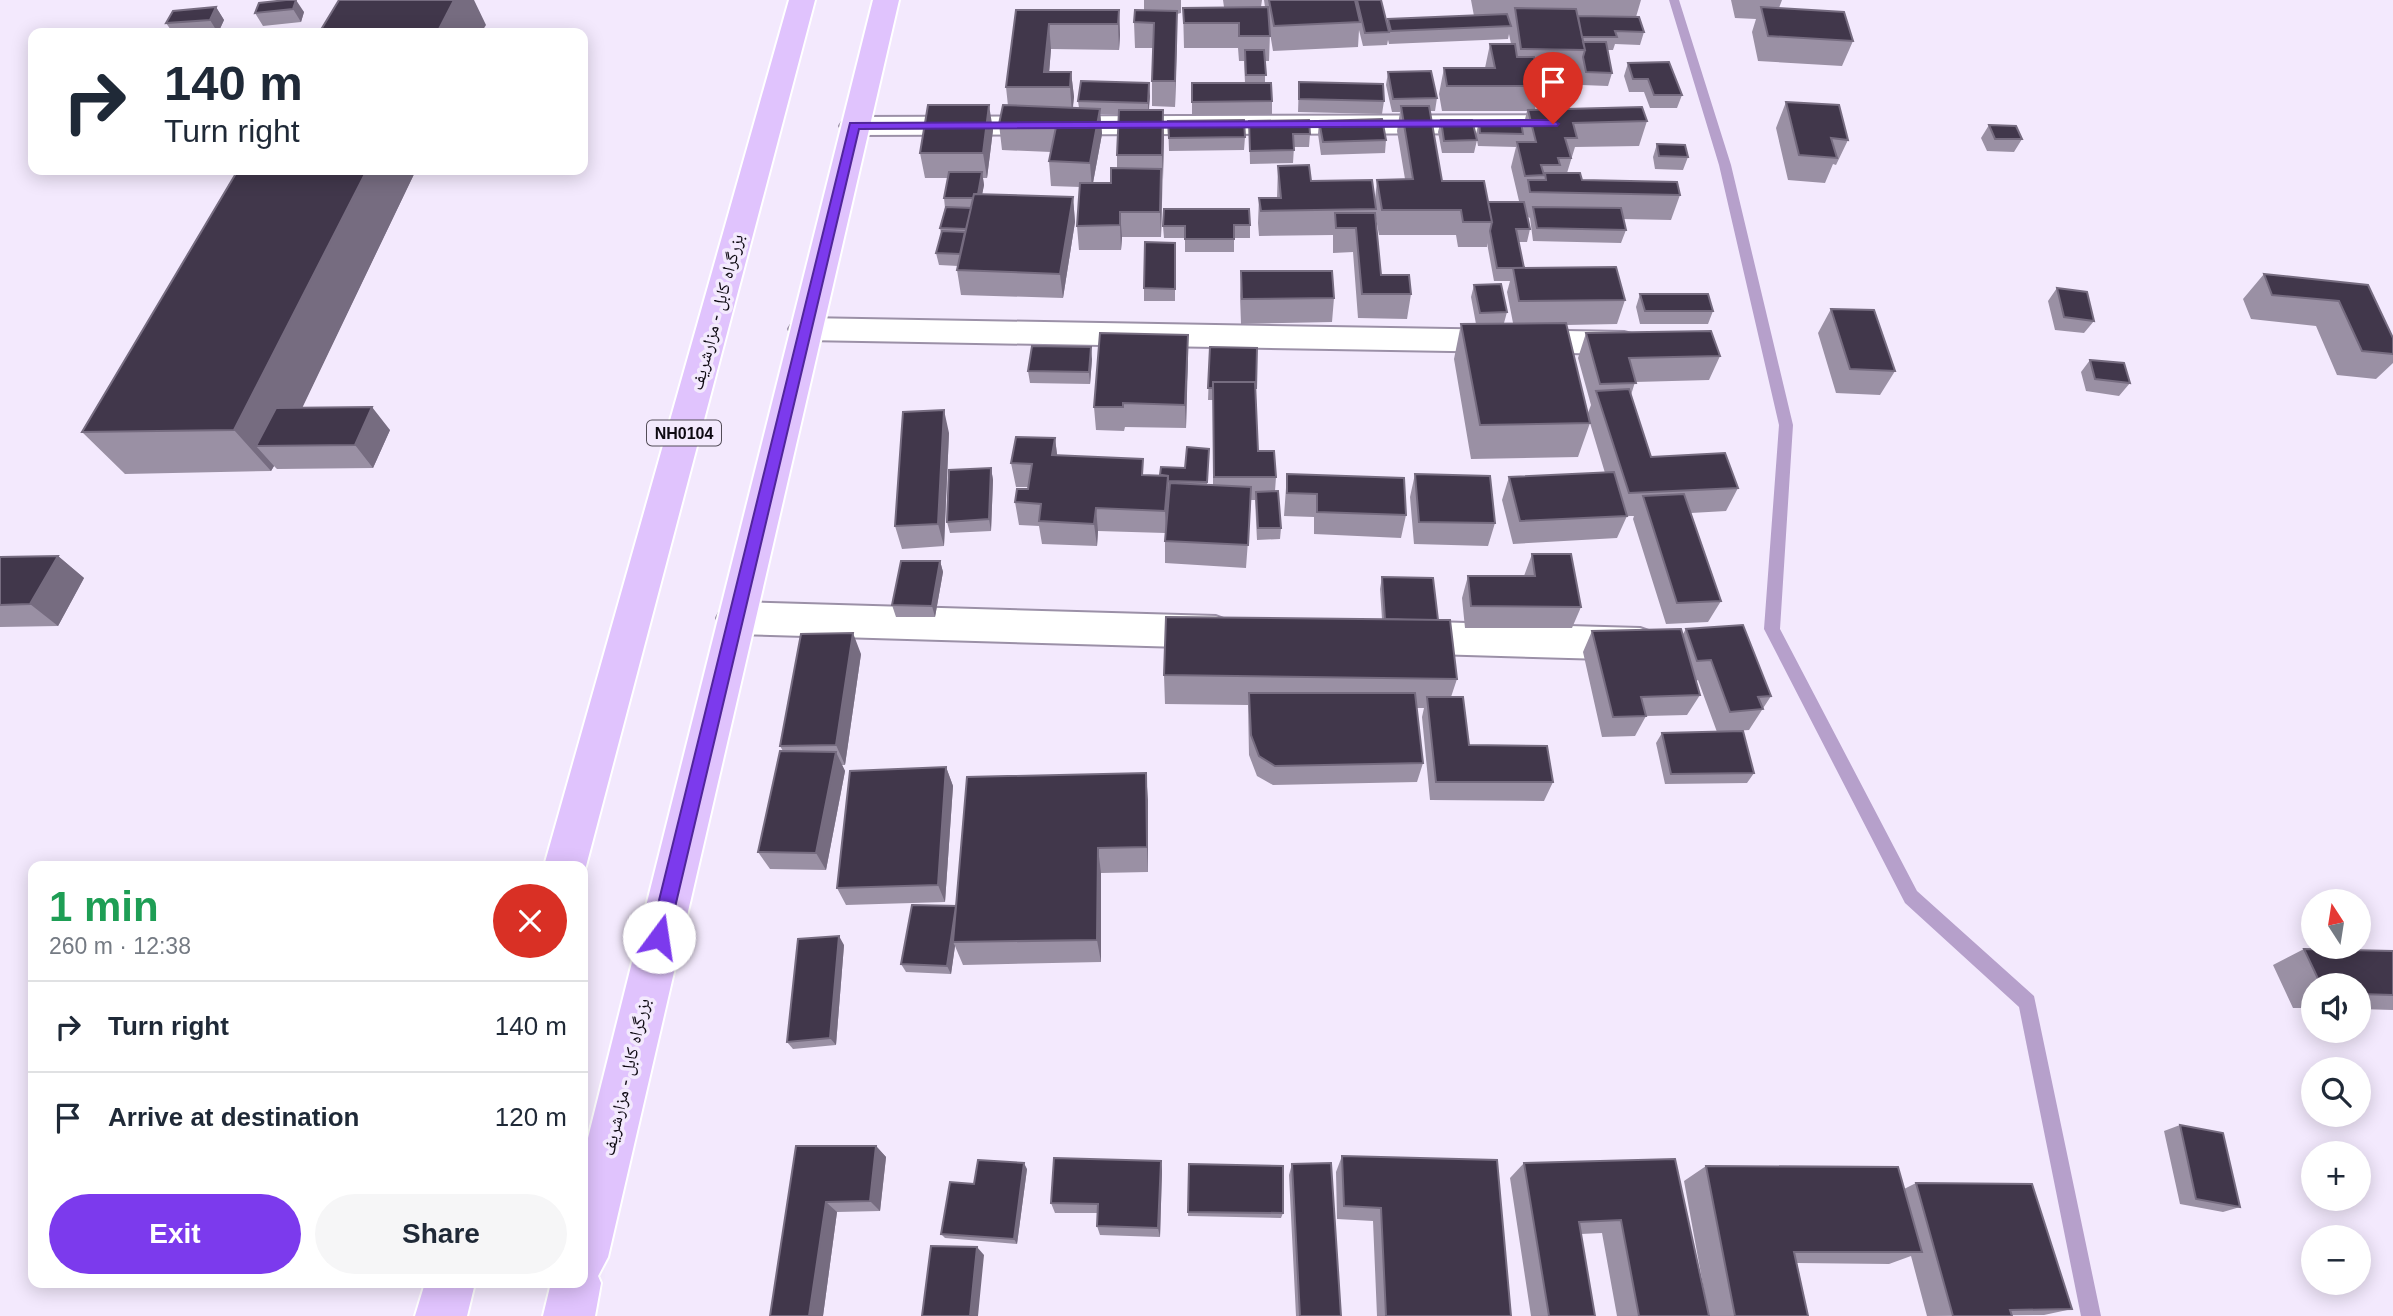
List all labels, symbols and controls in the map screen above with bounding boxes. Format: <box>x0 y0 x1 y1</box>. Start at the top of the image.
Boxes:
pin <box>1523 52 1583 124</box>
icon: right <box>49 56 140 147</box>
text: 140 m <box>164 56 303 110</box>
icon: arrive <box>1534 63 1572 101</box>
text: Turn right <box>164 113 300 149</box>
street label: بزرگراه کابل - مزارشریف <box>687 232 748 393</box>
road number: NH0104 <box>647 420 721 446</box>
text: 1 min <box>49 883 159 930</box>
button: close <box>493 884 567 958</box>
north arrow <box>2301 889 2371 959</box>
map controls <box>2301 889 2371 1295</box>
position arrow <box>622 900 696 974</box>
text: 260 m · 12:38 <box>49 933 191 959</box>
button: sound <box>2301 973 2371 1043</box>
street label: بزرگراه کابل - مزارشریف <box>598 996 655 1158</box>
icon: right <box>49 1008 87 1046</box>
text: Turn right <box>108 1011 229 1041</box>
text: 140 m <box>495 1011 567 1041</box>
button: search <box>2301 1057 2371 1127</box>
icon: arrive <box>49 1099 87 1137</box>
text: Arrive at destination <box>108 1102 359 1132</box>
text: 120 m <box>495 1102 567 1132</box>
button: + <box>2301 1141 2371 1211</box>
button: Exit <box>49 1194 301 1274</box>
button: Share <box>315 1194 567 1274</box>
button: − <box>2301 1225 2371 1295</box>

